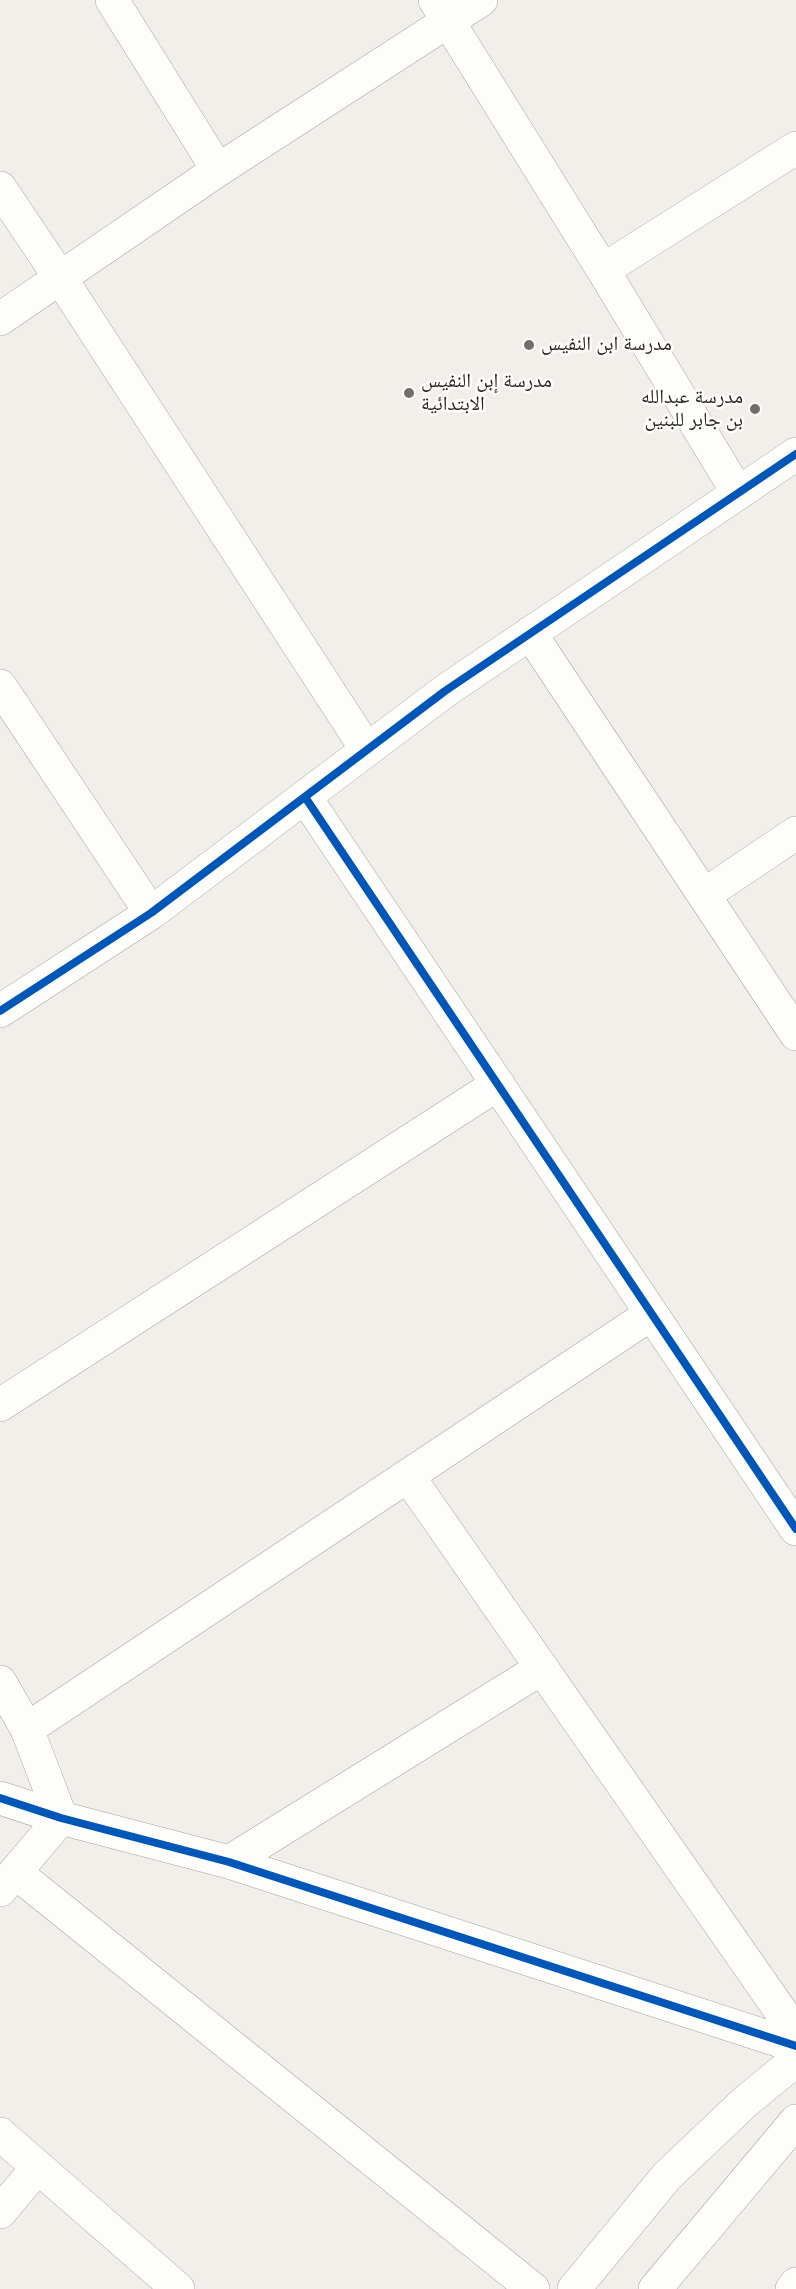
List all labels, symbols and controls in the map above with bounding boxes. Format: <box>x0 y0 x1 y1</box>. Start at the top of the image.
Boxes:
place label: مدرسة ابن النفيس <box>541 333 672 357</box>
marker: مدرسة ابن النفيس <box>522 338 536 352</box>
place label: مدرسة إبن النفيس الابتدائية <box>421 370 552 417</box>
marker: مدرسة إبن النفيس الابتدائية <box>402 386 416 400</box>
place label: مدرسة عبدالله بن جابر للبنين <box>641 386 743 433</box>
marker: مدرسة عبدالله بن جابر للبنين <box>748 402 762 416</box>

